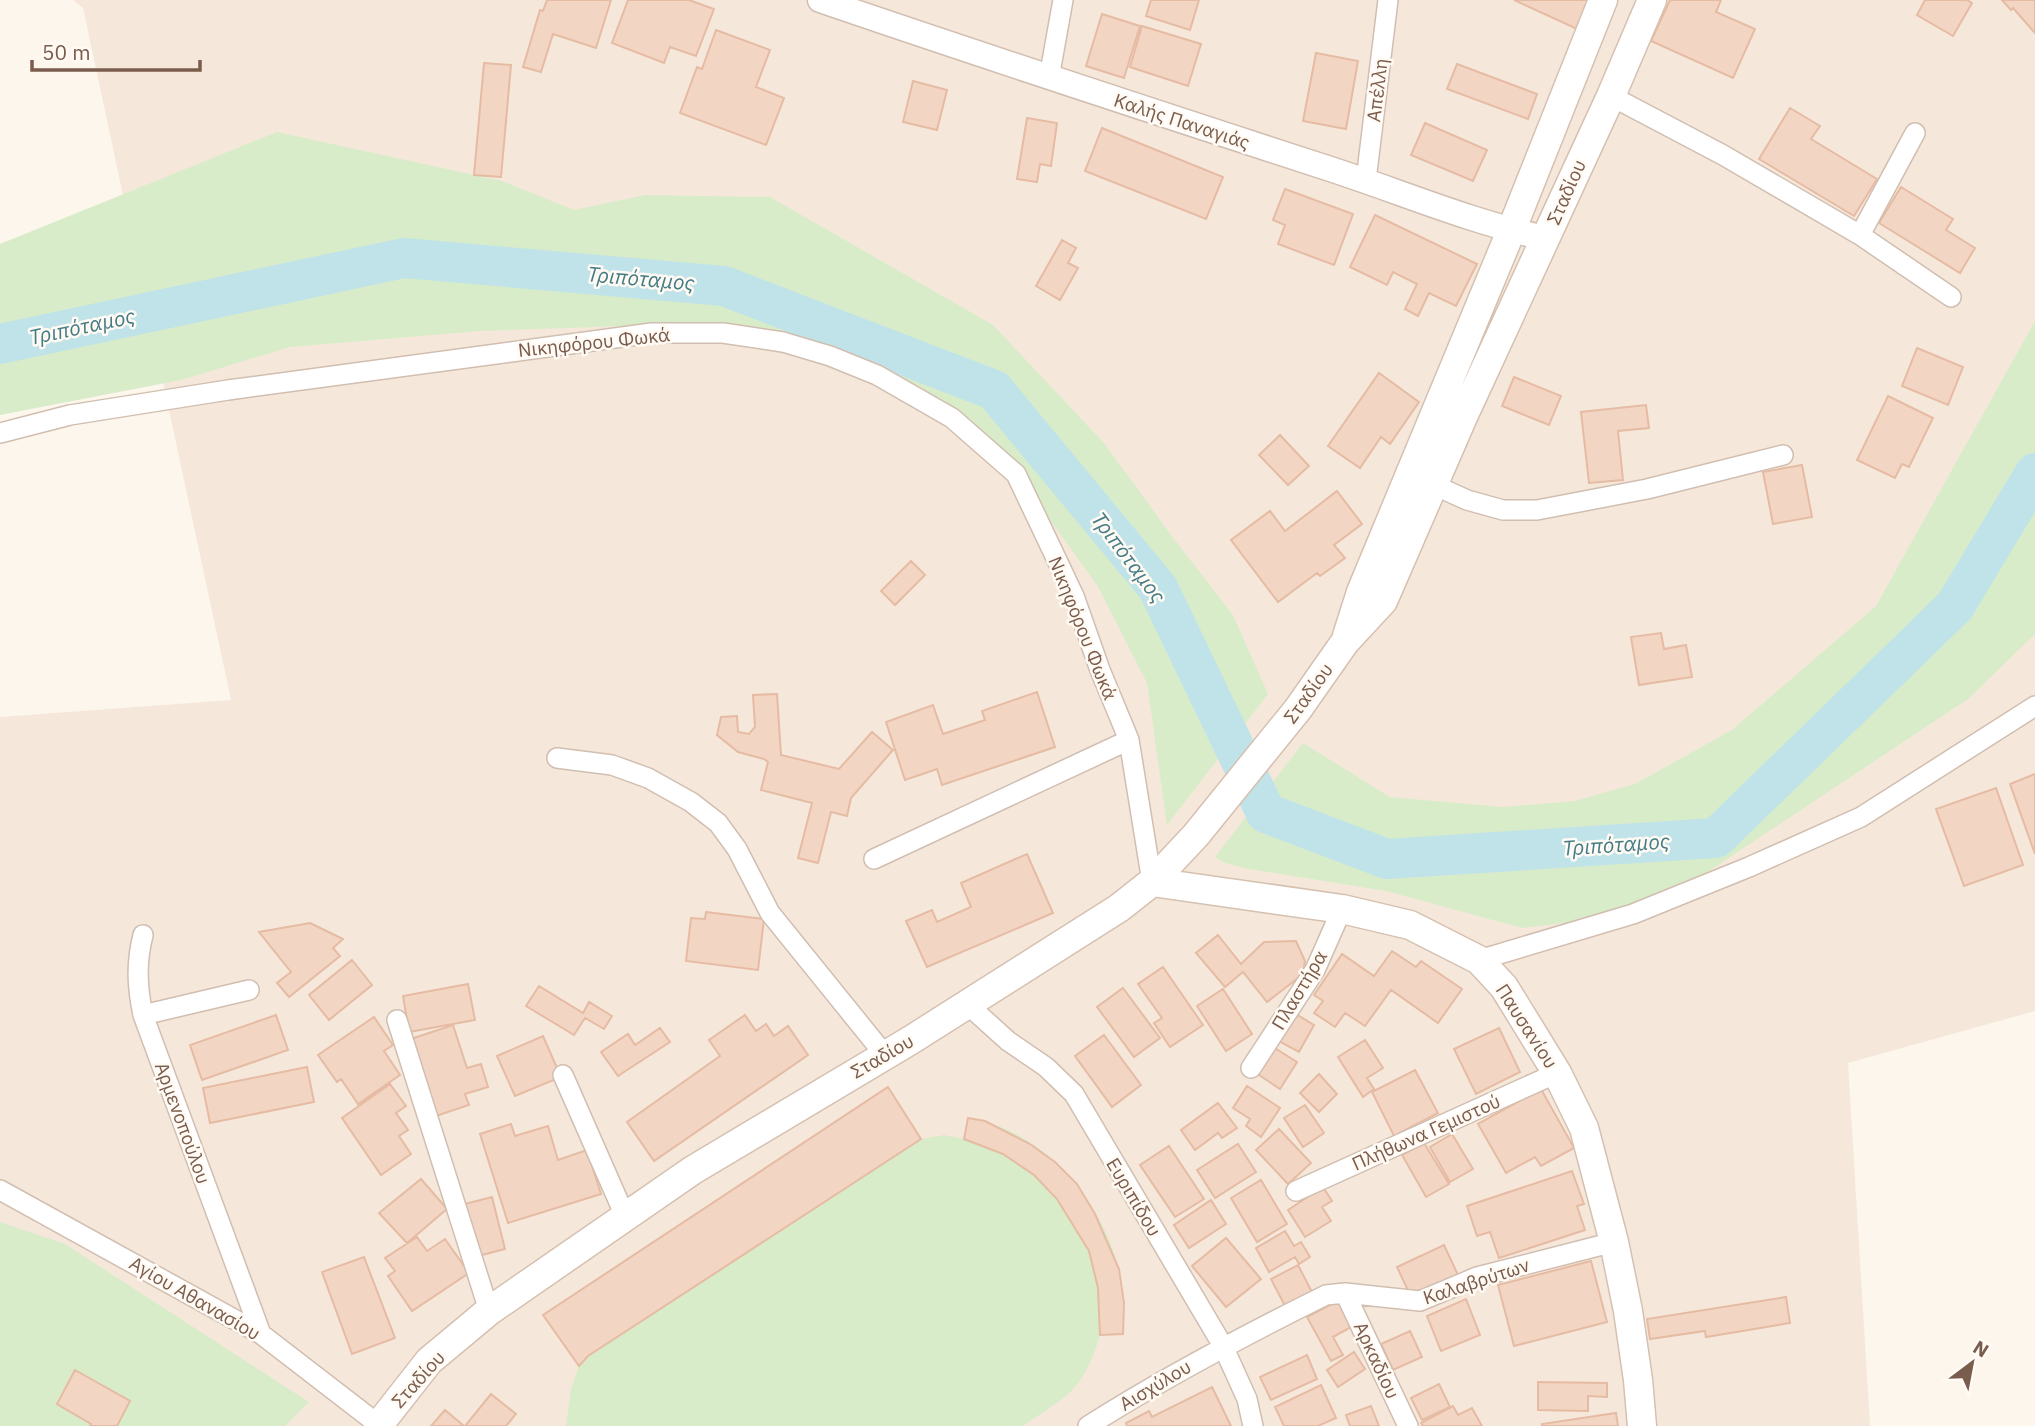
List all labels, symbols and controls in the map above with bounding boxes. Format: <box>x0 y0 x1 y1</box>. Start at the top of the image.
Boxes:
scale bar <box>32 28 200 72</box>
text: 50 m <box>42 38 91 66</box>
street label: Απέλλη <box>1361 57 1393 123</box>
street label: Καλής Παναγιάς <box>1111 88 1253 154</box>
street label: Σταδίου <box>1541 156 1591 228</box>
water label: Τριπόταμος <box>586 259 696 297</box>
water label: Τριπόταμος <box>27 301 138 351</box>
street label: Νικηφόρου Φωκά <box>517 322 671 362</box>
water label: Τριπόταμος <box>1085 506 1173 608</box>
street label: Νικηφόρου Φωκά <box>1043 553 1123 703</box>
street label: Σταδίου <box>1278 658 1338 728</box>
water label: Τριπόταμος <box>1561 826 1671 862</box>
street label: Πλαστήρα <box>1266 946 1332 1034</box>
street label: Παυσανίου <box>1491 979 1563 1073</box>
street label: Σταδίου <box>846 1028 918 1084</box>
street label: Αρμενοπούλου <box>150 1059 216 1187</box>
street label: Πλήθωνα Γεμιστού <box>1348 1088 1504 1176</box>
street label: Ευριπίδου <box>1101 1153 1167 1241</box>
street label: Αγίου Αθανασίου <box>125 1251 265 1345</box>
street label: Καλαβρύτων <box>1420 1252 1532 1309</box>
street label: Αρκαδίου <box>1349 1318 1405 1402</box>
north arrow <box>1937 1328 2007 1398</box>
text: N <box>1969 1335 1993 1362</box>
street label: Σταδίου <box>386 1345 450 1413</box>
street label: Αισχύλου <box>1115 1354 1195 1416</box>

